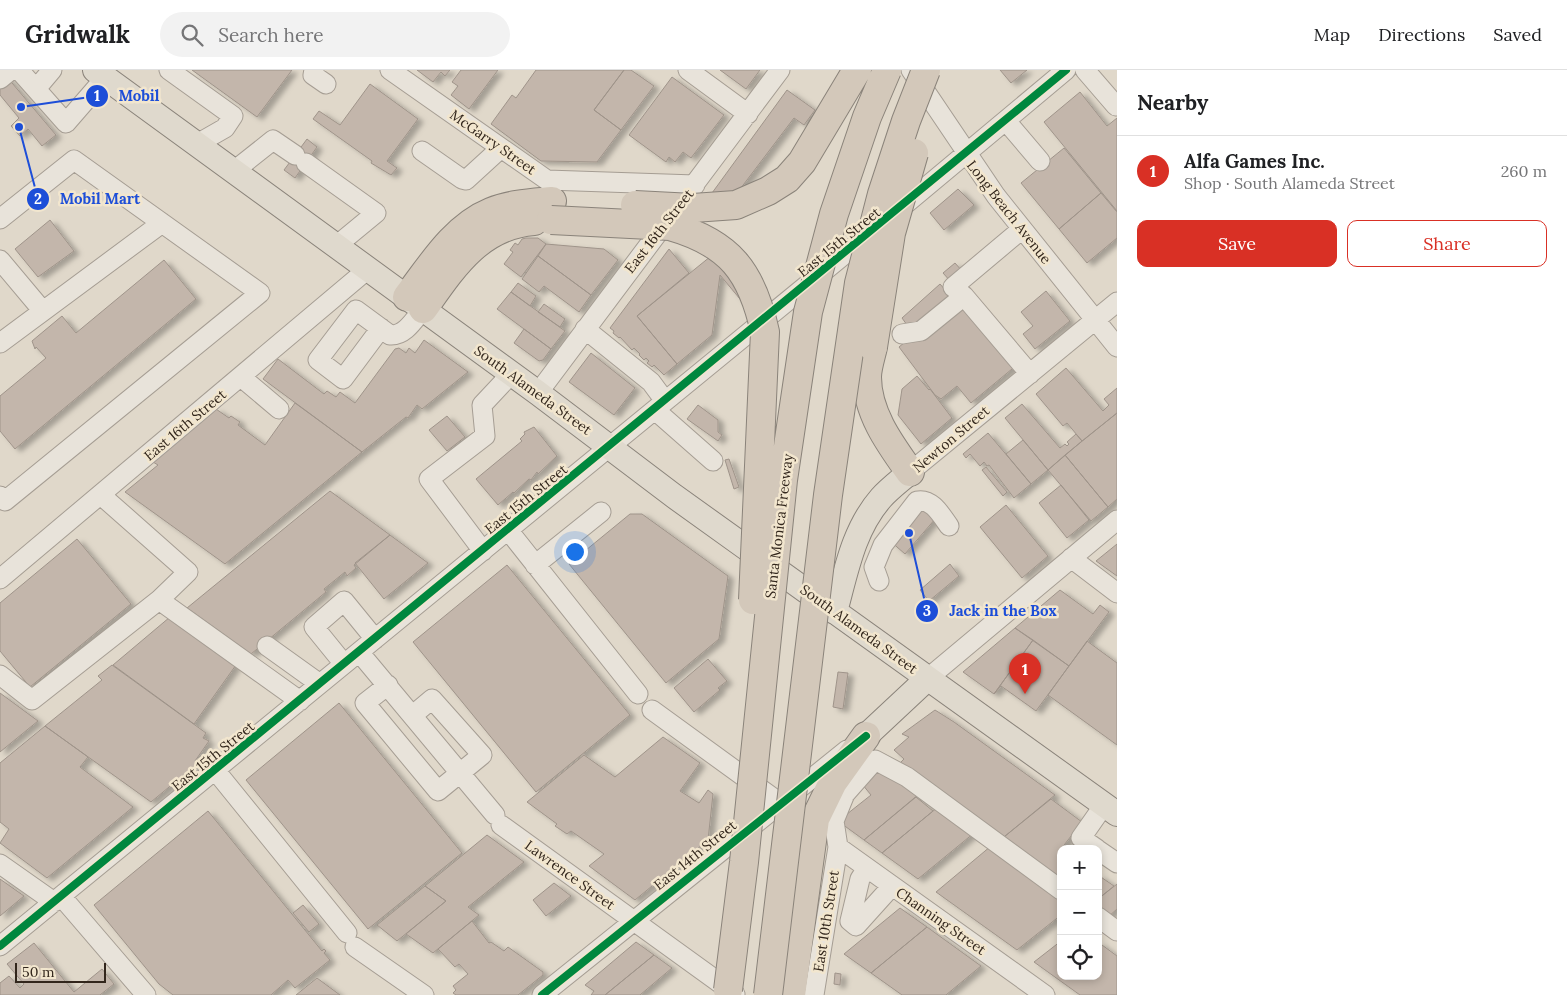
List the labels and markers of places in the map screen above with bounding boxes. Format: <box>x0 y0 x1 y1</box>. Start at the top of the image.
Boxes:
callout: Mobil <box>84 81 170 111</box>
callout: Mobil Mart <box>25 184 151 214</box>
callout: Jack in the Box <box>914 596 1066 626</box>
pin: 1 <box>1009 653 1041 694</box>

